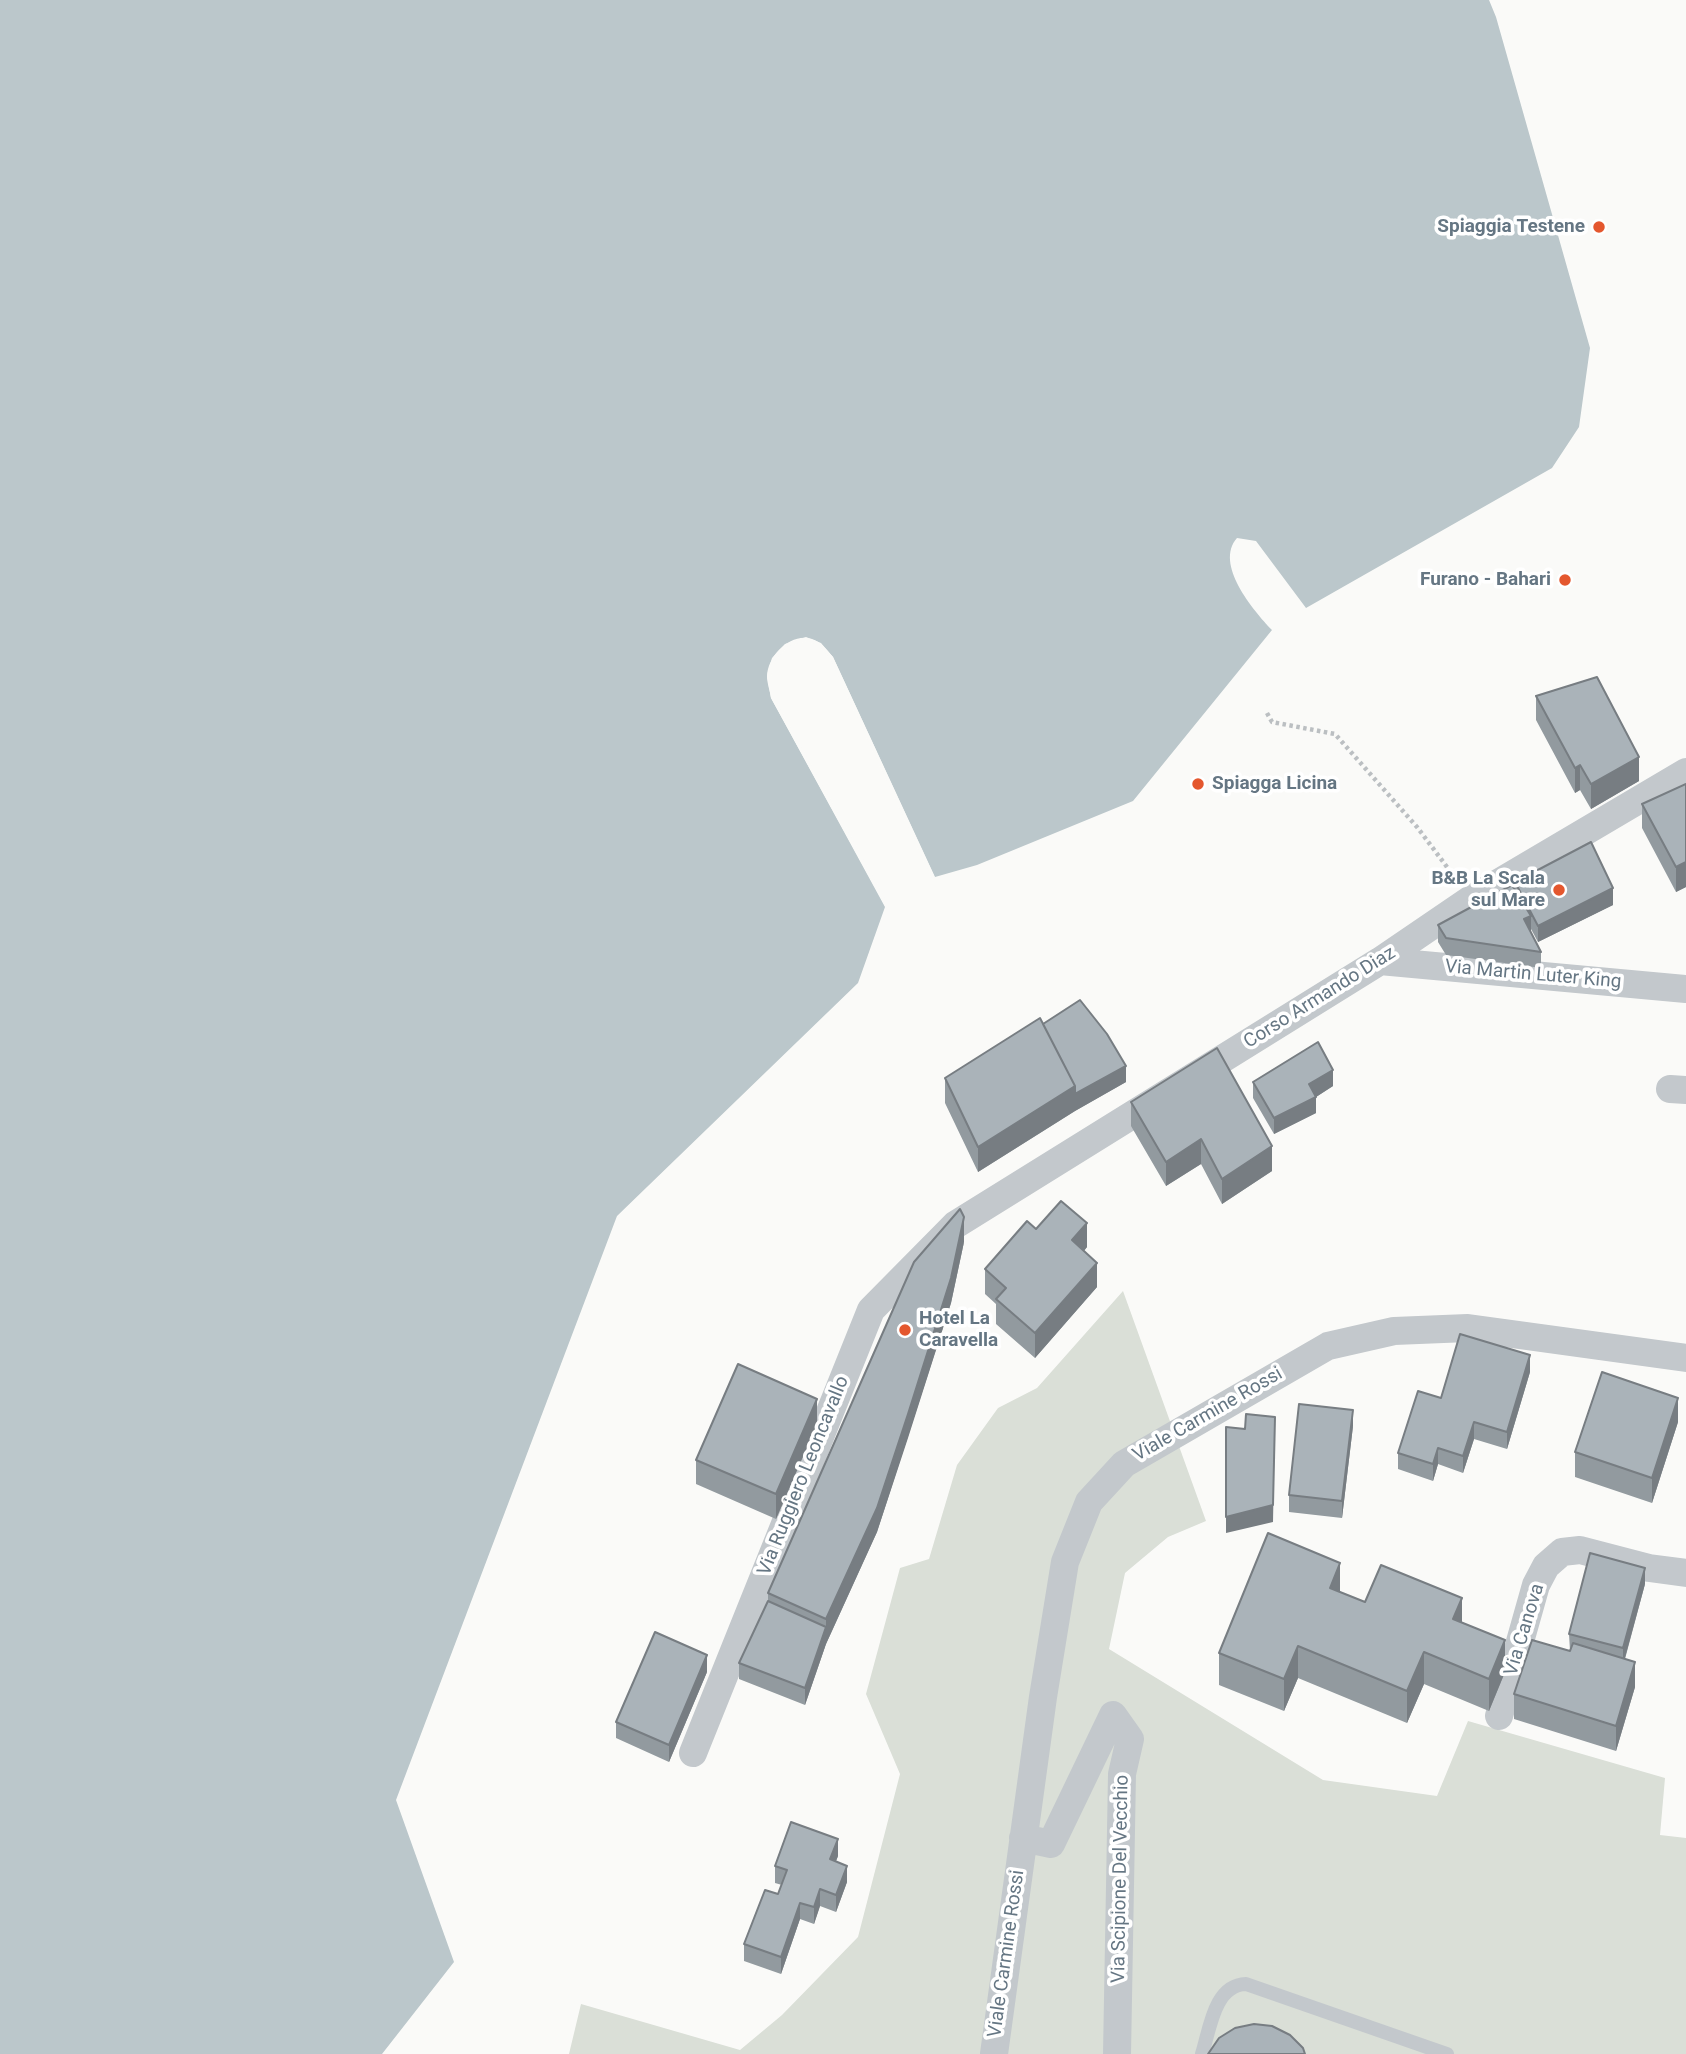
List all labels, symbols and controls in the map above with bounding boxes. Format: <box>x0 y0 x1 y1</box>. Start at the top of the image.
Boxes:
place label: Spiaggia Testene <box>1437 216 1585 238</box>
marker: Spiaggia Testene <box>1591 219 1607 235</box>
place label: Furano - Bahari <box>1420 569 1551 591</box>
marker: Furano - Bahari <box>1557 572 1573 588</box>
place label: Spiagga Licina <box>1212 773 1337 795</box>
marker: Spiagga Licina <box>1190 776 1206 792</box>
place label: B&B La Scala sul Mare <box>1431 868 1545 912</box>
marker: B&B La Scala sul Mare <box>1551 882 1567 898</box>
street label: Corso Armando Diaz <box>1240 942 1400 1054</box>
street label: Via Martin Luter King <box>1444 956 1622 994</box>
place label: Hotel La Caravella <box>919 1308 998 1352</box>
marker: Hotel La Caravella <box>897 1322 913 1338</box>
street label: Viale Carmine Rossi <box>1129 1363 1287 1467</box>
street label: Via Ruggiero Leoncavallo <box>754 1373 854 1579</box>
street label: Via Canova <box>1500 1581 1550 1679</box>
street label: Via Scipione Del Vecchio <box>1108 1775 1134 1983</box>
street label: Viale Carmine Rossi <box>984 1869 1030 2039</box>

